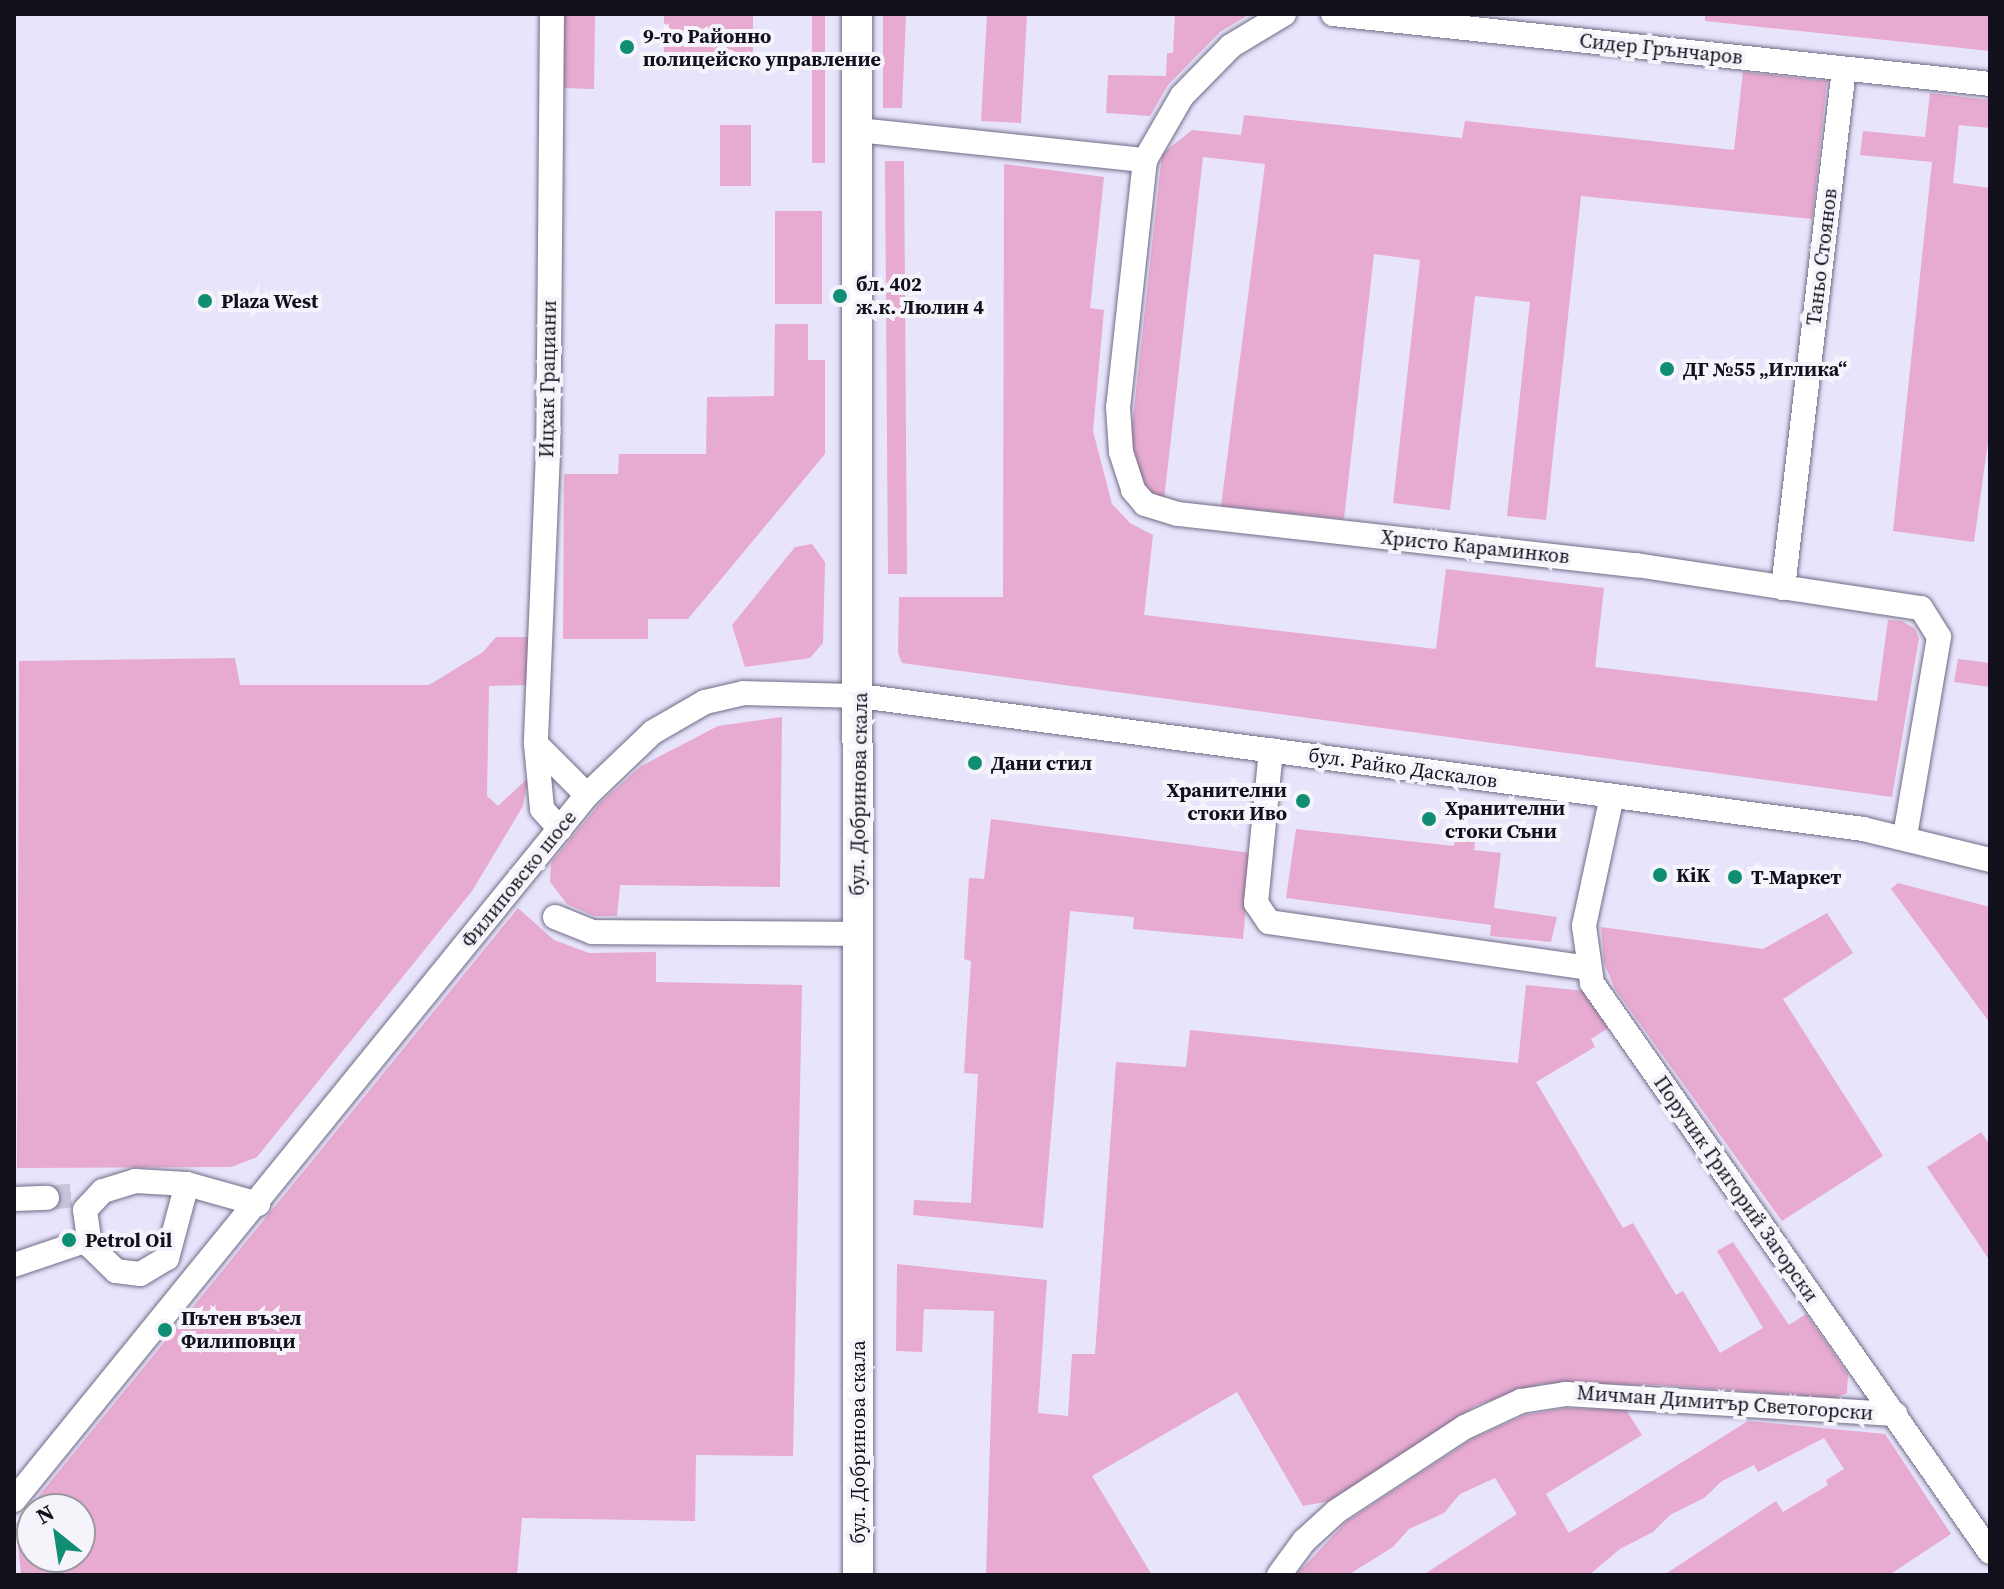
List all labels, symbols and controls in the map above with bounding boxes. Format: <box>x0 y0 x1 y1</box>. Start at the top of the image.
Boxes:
place label: 9-то Районно полицейско управление <box>643 24 881 71</box>
street label: Сидер Грънчаров <box>1578 29 1744 69</box>
marker: 9-то Районно полицейско управление <box>618 38 636 56</box>
street label: Таньо Стоянов <box>1802 187 1842 327</box>
place label: бл. 402 ж.к. Люлин 4 <box>856 272 984 319</box>
marker: бл. 402 ж.к. Люлин 4 <box>831 287 849 305</box>
place label: Plaza West <box>221 289 319 313</box>
marker: Plaza West <box>196 292 214 310</box>
street label: Ицхак Грациани <box>535 300 561 458</box>
place label: ДГ №55 „Иглика“ <box>1683 357 1847 381</box>
marker: ДГ №55 „Иглика“ <box>1658 360 1676 378</box>
street label: Христо Караминков <box>1379 525 1571 569</box>
street label: бул. Добринова скала <box>845 692 873 896</box>
street label: бул. Райко Даскалов <box>1307 743 1499 793</box>
place label: Дани стил <box>991 751 1092 775</box>
marker: Дани стил <box>966 754 984 772</box>
place label: Хранителни стоки Иво <box>1167 778 1287 825</box>
marker: Хранителни стоки Иво <box>1294 792 1312 810</box>
place label: Хранителни стоки Съни <box>1445 796 1565 843</box>
street label: Филиповско шосе <box>456 806 582 952</box>
marker: Хранителни стоки Съни <box>1420 810 1438 828</box>
place label: KiK <box>1676 863 1710 887</box>
place label: Т-Маркет <box>1751 865 1842 889</box>
marker: KiK <box>1651 866 1669 884</box>
marker: Т-Маркет <box>1726 868 1744 886</box>
street label: Поручик Григорий Загорски <box>1649 1071 1823 1307</box>
place label: Petrol Oil <box>85 1228 172 1252</box>
marker: Petrol Oil <box>60 1231 78 1249</box>
place label: Пътен възел Филиповци <box>181 1306 302 1353</box>
marker: Пътен възел Филиповци <box>156 1321 174 1339</box>
street label: бул. Добринова скала <box>846 1340 870 1544</box>
street label: Мичман Димитър Светогорски <box>1576 1381 1874 1425</box>
north arrow <box>16 1493 96 1573</box>
text: N <box>31 1497 59 1531</box>

